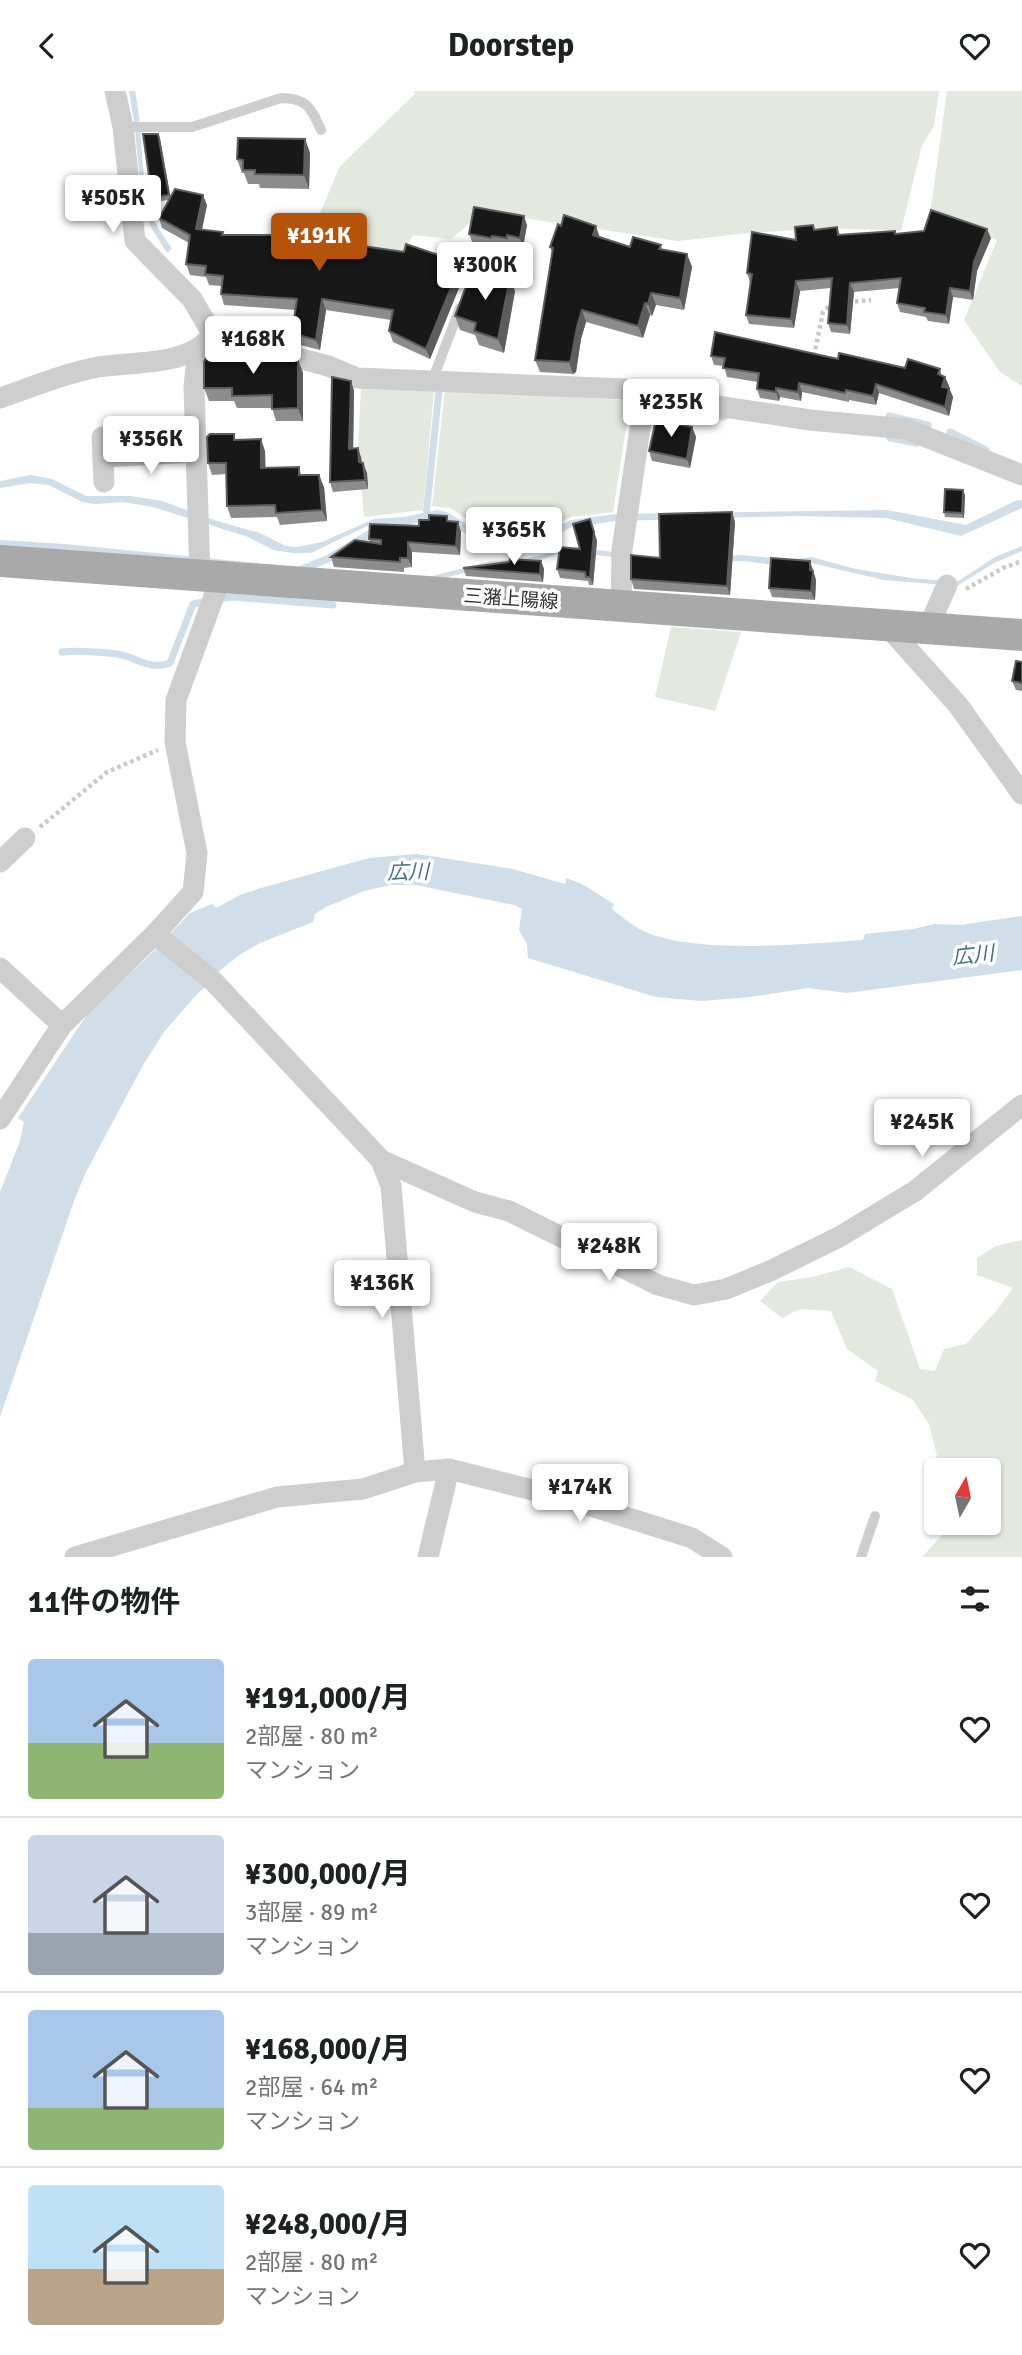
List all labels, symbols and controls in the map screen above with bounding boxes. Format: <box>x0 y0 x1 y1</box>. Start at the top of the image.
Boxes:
text: Doorstep <box>448 26 574 65</box>
icon: back <box>28 27 66 65</box>
icon: heart <box>956 27 994 65</box>
pin: ¥505K <box>64 176 162 235</box>
text: ¥505K <box>81 183 145 212</box>
pin: ¥191K <box>270 213 368 273</box>
text: ¥191K <box>287 221 351 250</box>
pin: ¥300K <box>436 243 534 302</box>
text: ¥300K <box>453 250 517 279</box>
pin: ¥168K <box>204 317 302 376</box>
text: ¥168K <box>221 324 285 353</box>
pin: ¥235K <box>622 379 720 439</box>
text: ¥235K <box>639 387 703 416</box>
pin: ¥356K <box>102 417 200 476</box>
text: ¥356K <box>119 424 183 453</box>
pin: ¥365K <box>465 507 563 567</box>
text: ¥365K <box>482 515 546 544</box>
street label: 三潴上陽線 <box>463 584 559 614</box>
water label: 広川 <box>387 859 431 885</box>
water label: 広川 <box>951 940 997 970</box>
pin: ¥245K <box>873 1100 971 1159</box>
text: ¥245K <box>890 1107 954 1136</box>
pin: ¥248K <box>560 1223 658 1283</box>
text: ¥248K <box>577 1231 641 1260</box>
pin: ¥136K <box>333 1261 431 1320</box>
text: ¥136K <box>350 1268 414 1297</box>
north arrow <box>924 1458 1001 1535</box>
map controls <box>924 1458 1001 1535</box>
pin: ¥174K <box>531 1465 629 1524</box>
text: ¥174K <box>548 1472 612 1501</box>
icon: filters <box>956 1580 994 1618</box>
text: 11件の物件 <box>28 1584 180 1621</box>
text: ¥191,000/月 <box>245 1680 411 1717</box>
icon: home <box>84 1687 168 1771</box>
icon: heart <box>956 1710 994 1748</box>
text: 2部屋 · 80 m² <box>245 1722 378 1751</box>
text: マンション <box>245 1756 360 1785</box>
text: ¥300,000/月 <box>245 1856 411 1893</box>
icon: home <box>84 1863 168 1947</box>
icon: heart <box>956 1886 994 1924</box>
text: 3部屋 · 89 m² <box>245 1898 378 1927</box>
text: マンション <box>245 1932 360 1961</box>
text: ¥168,000/月 <box>245 2031 411 2068</box>
icon: home <box>84 2038 168 2122</box>
icon: heart <box>956 2061 994 2099</box>
text: 2部屋 · 64 m² <box>245 2073 378 2102</box>
text: マンション <box>245 2107 360 2136</box>
text: ¥248,000/月 <box>245 2206 411 2243</box>
icon: home <box>84 2213 168 2297</box>
icon: heart <box>956 2236 994 2274</box>
text: 2部屋 · 80 m² <box>245 2248 378 2277</box>
text: マンション <box>245 2282 360 2311</box>

